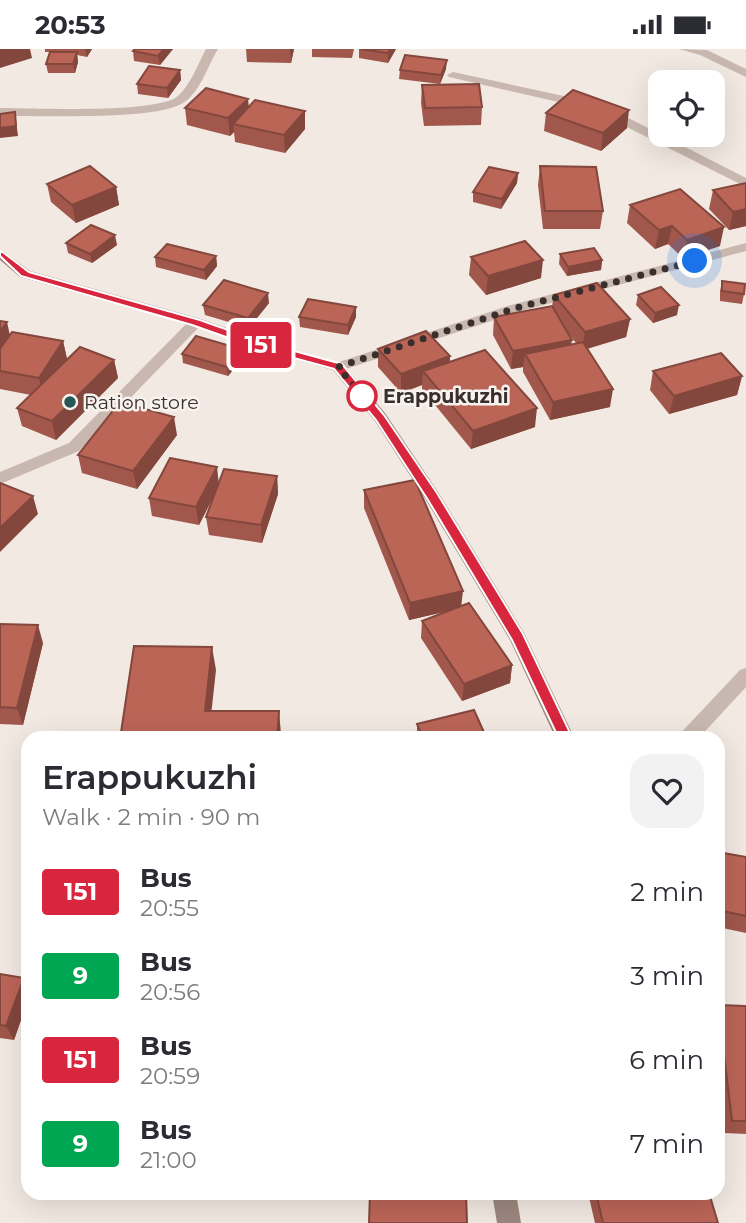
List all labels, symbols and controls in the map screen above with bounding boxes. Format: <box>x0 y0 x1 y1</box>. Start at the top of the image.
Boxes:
text: 20:53 <box>35 9 106 41</box>
map controls <box>648 70 725 147</box>
button: locate <box>648 70 725 147</box>
your location <box>677 243 712 278</box>
line badge: 151 <box>221 322 301 368</box>
text: 151 <box>244 330 278 359</box>
marker: Erappukuzhi <box>347 381 377 411</box>
place label: Erappukuzhi <box>383 385 509 408</box>
place label: Ration store <box>84 391 199 414</box>
marker: Ration store <box>62 394 78 410</box>
button: heart <box>630 754 704 828</box>
text: Erappukuzhi <box>42 757 257 797</box>
text: Walk · 2 min · 90 m <box>42 803 260 831</box>
text: Bus <box>140 862 192 894</box>
text: 2 min <box>630 876 704 908</box>
text: 151 <box>64 877 97 906</box>
text: 20:55 <box>140 894 199 922</box>
text: Bus <box>140 946 192 978</box>
text: 3 min <box>630 960 704 992</box>
text: 9 <box>73 961 88 990</box>
text: 20:56 <box>140 978 200 1006</box>
text: Bus <box>140 1030 192 1062</box>
text: 6 min <box>629 1044 704 1076</box>
text: 151 <box>64 1045 97 1074</box>
text: 20:59 <box>140 1062 200 1090</box>
text: Bus <box>140 1114 192 1146</box>
text: 7 min <box>630 1128 704 1160</box>
text: 9 <box>73 1129 88 1158</box>
text: 21:00 <box>140 1146 197 1174</box>

